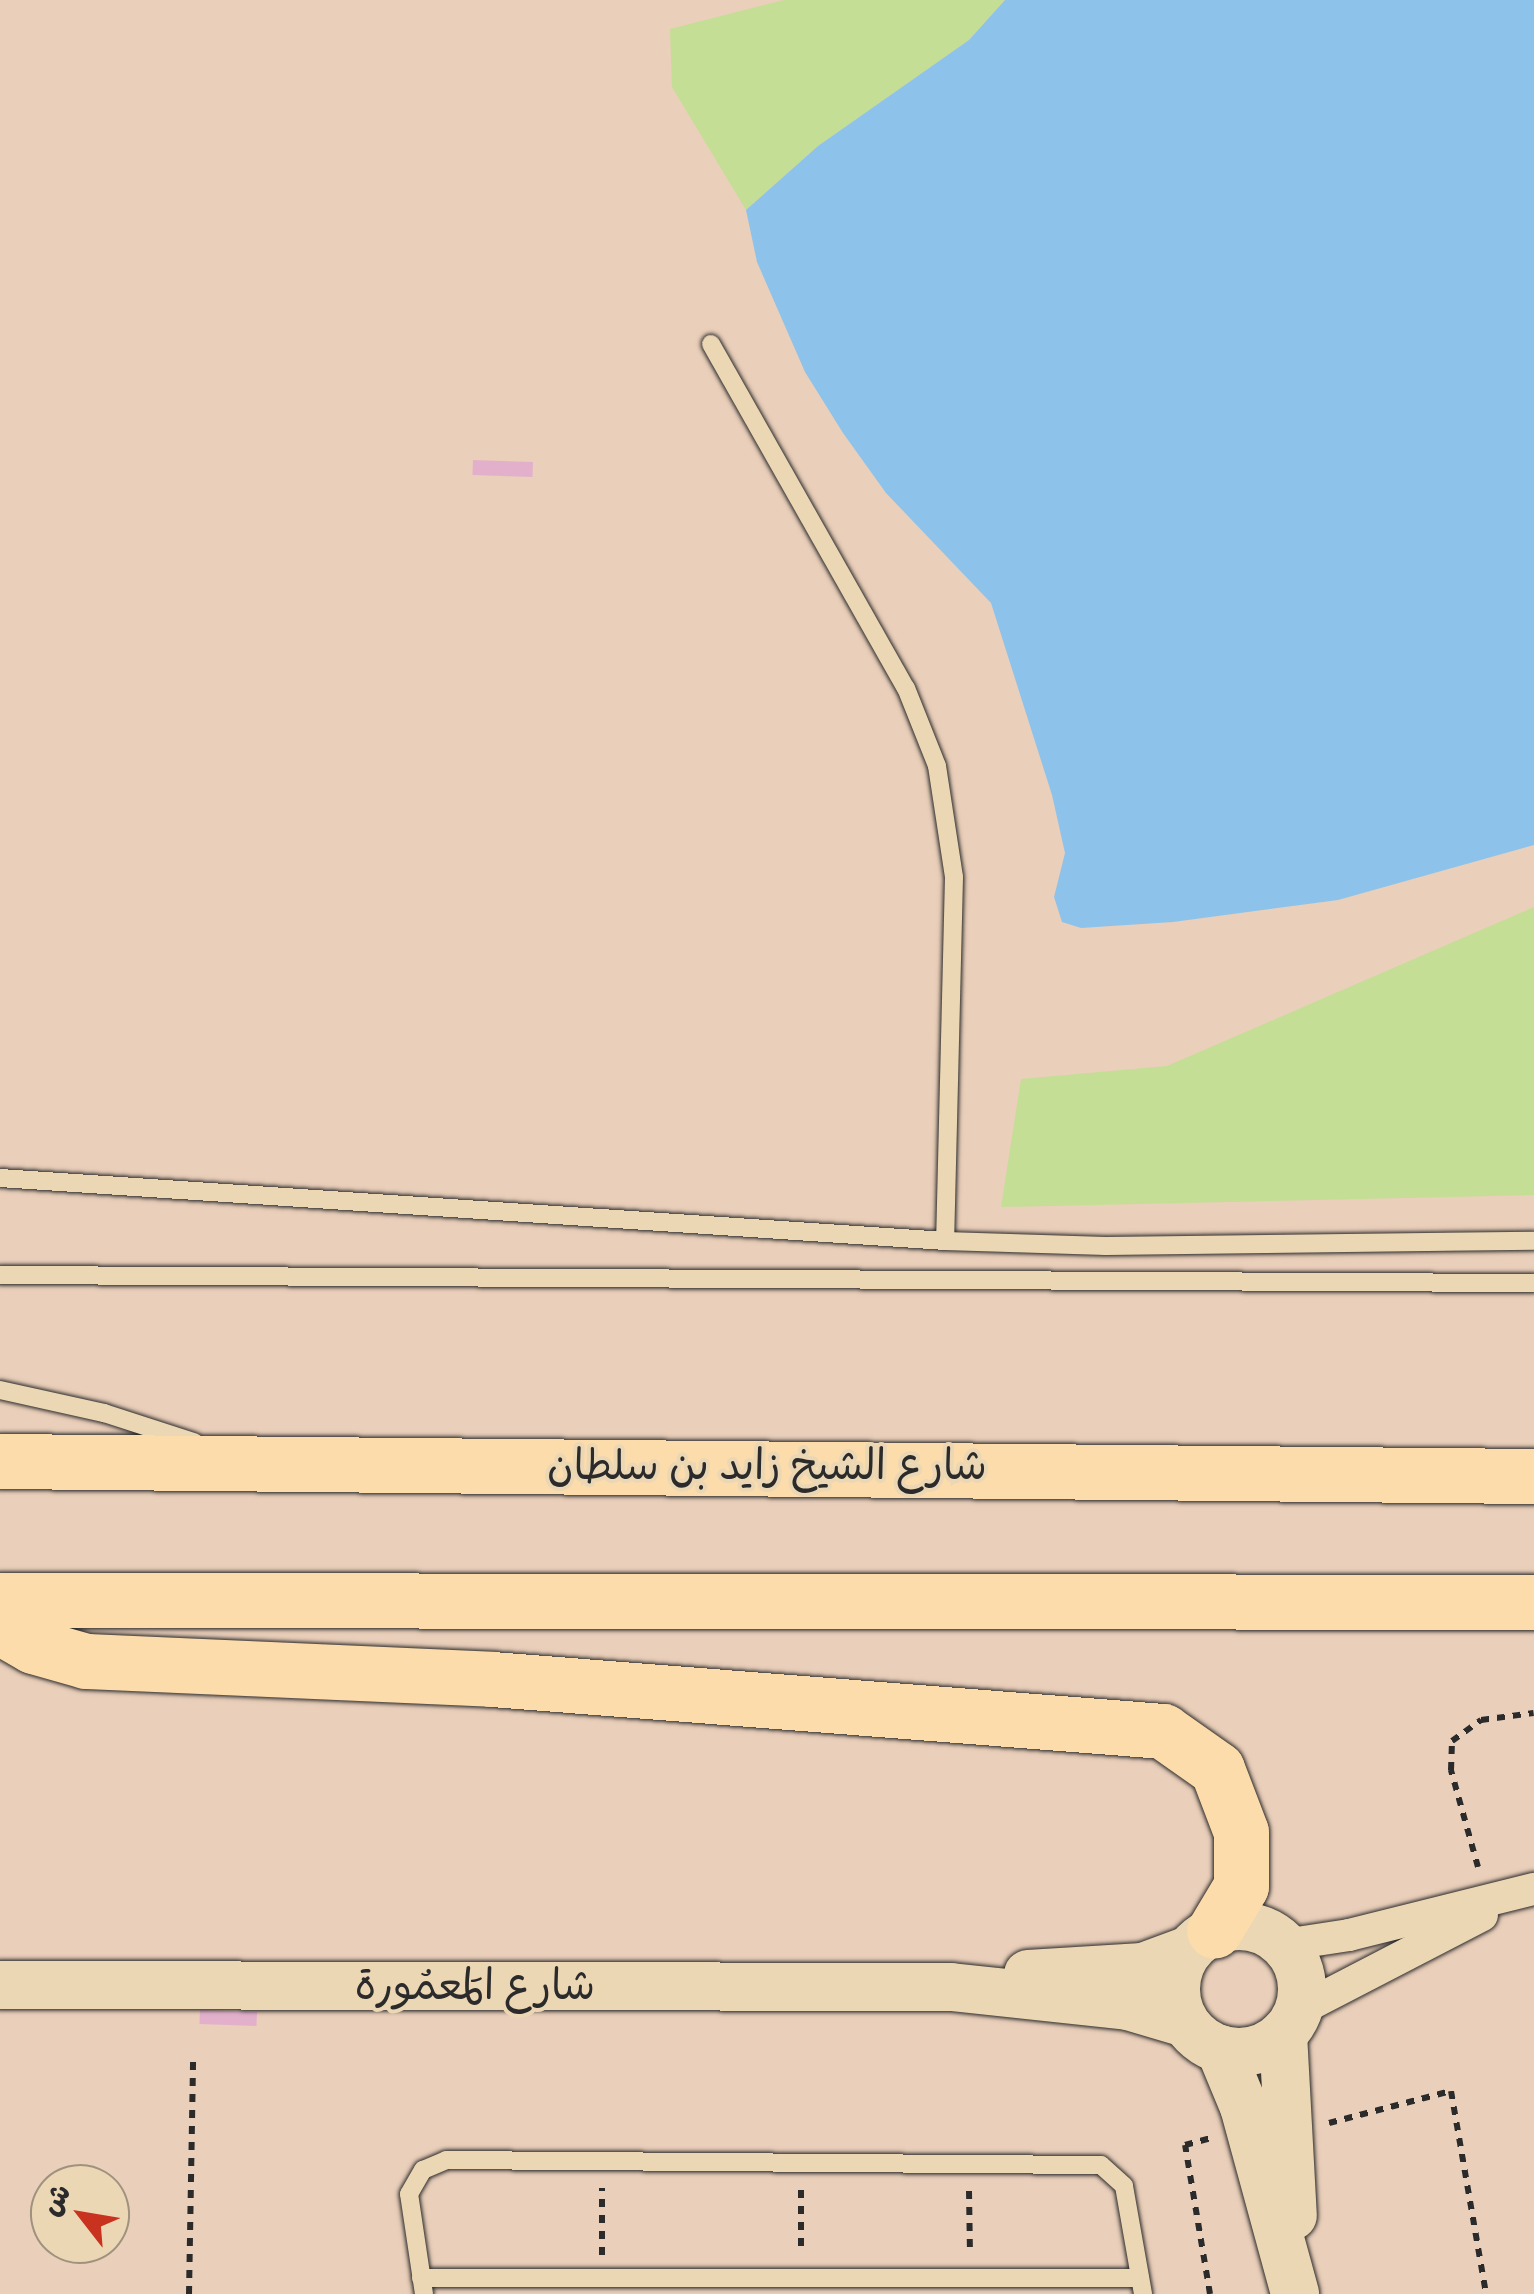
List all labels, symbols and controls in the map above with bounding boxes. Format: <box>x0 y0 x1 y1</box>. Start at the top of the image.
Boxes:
street label: شارع الشيخ زايد بن سلطان <box>547 1441 987 1491</box>
street label: شارع المَعمُورة <box>355 1961 595 2011</box>
north arrow <box>30 2164 130 2264</box>
text: ش <box>33 2177 79 2222</box>

